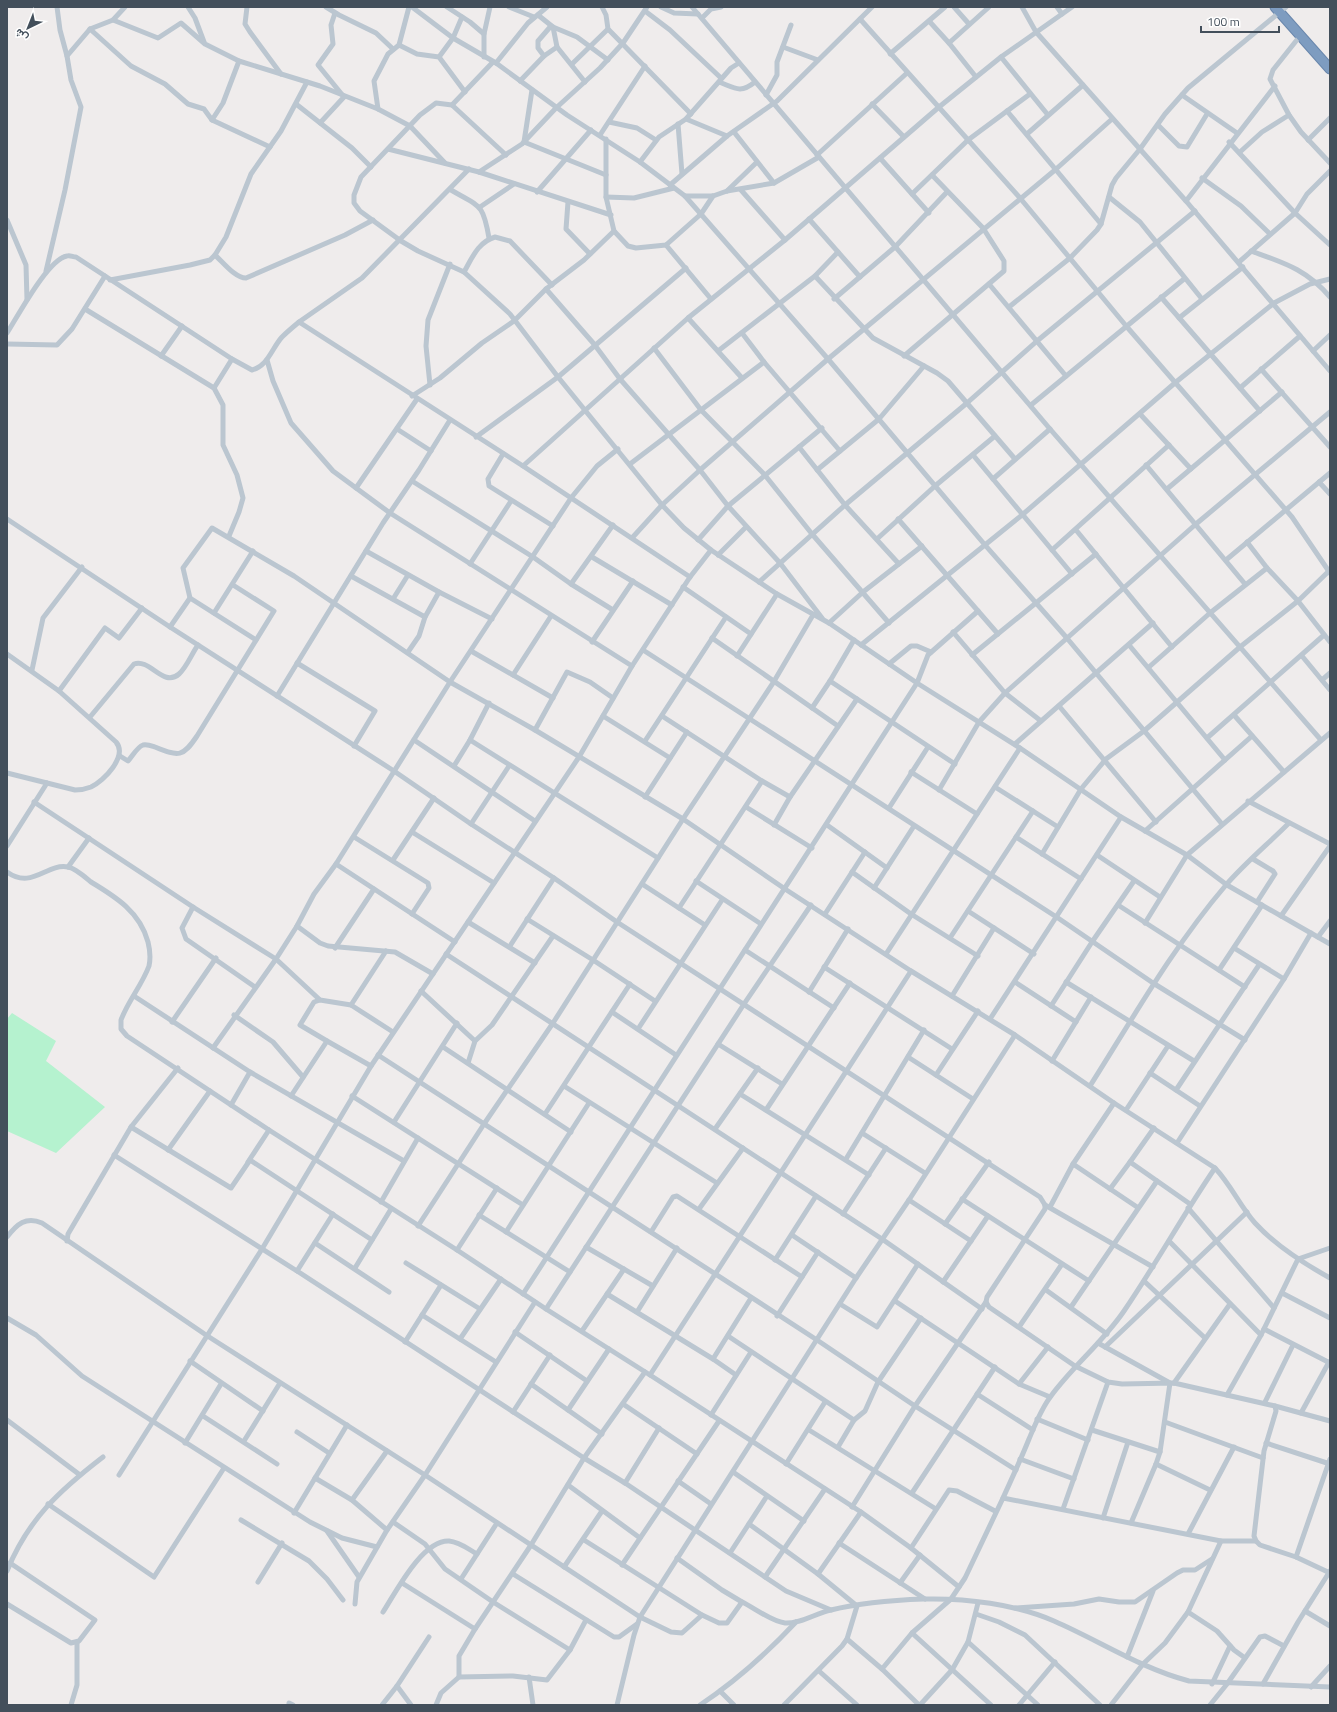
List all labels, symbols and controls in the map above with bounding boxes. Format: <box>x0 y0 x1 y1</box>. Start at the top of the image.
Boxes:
north arrow <box>8 8 48 48</box>
scale bar <box>1201 8 1279 34</box>
text: 100 m <box>1207 12 1240 31</box>
text: ش <box>11 25 31 46</box>

